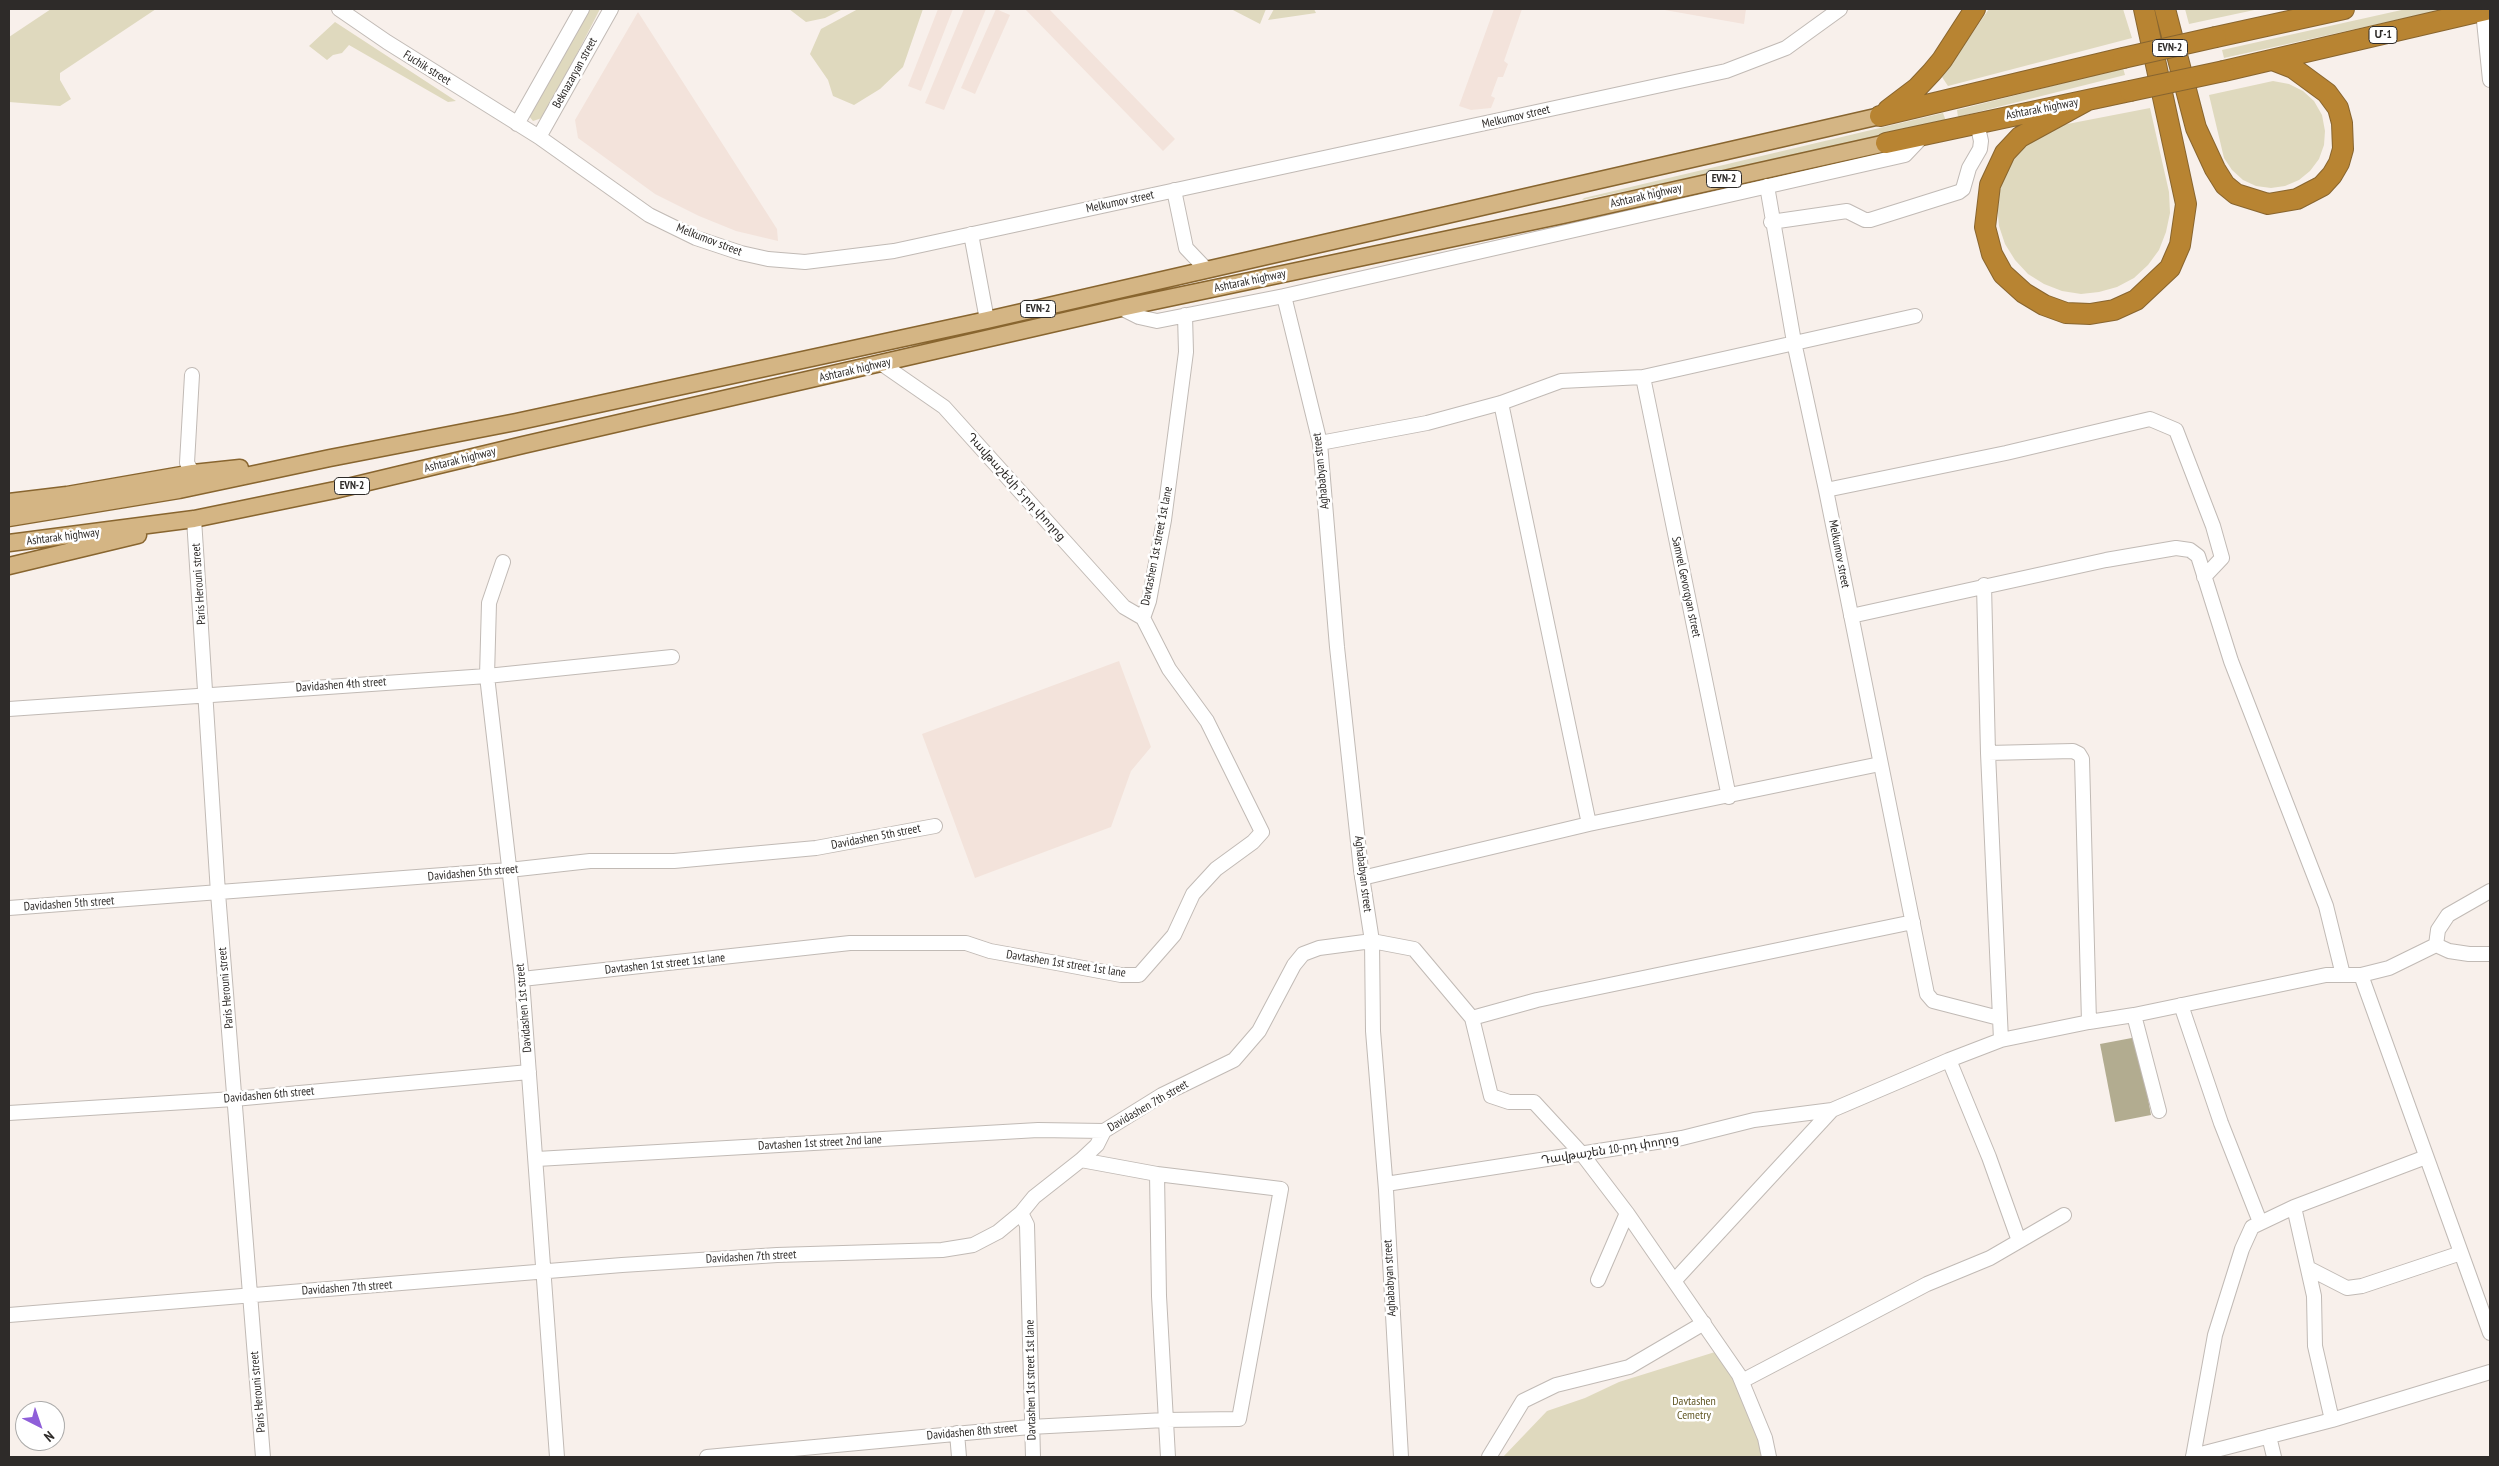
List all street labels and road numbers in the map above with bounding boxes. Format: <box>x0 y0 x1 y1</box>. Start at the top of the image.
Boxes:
road number: Մ-1 <box>2369 26 2397 44</box>
street label: Beknazaryan street <box>550 35 600 111</box>
road number: EVN-2 <box>2152 40 2188 56</box>
street label: Fuchik street <box>401 48 453 88</box>
street label: Ashtarak highway <box>2005 95 2079 123</box>
street label: Melkumov street <box>1481 102 1551 132</box>
road number: EVN-2 <box>1706 170 1742 188</box>
street label: Ashtarak highway <box>1609 181 1683 211</box>
street label: Melkumov street <box>1085 188 1155 216</box>
street label: Melkumov street <box>674 221 744 259</box>
street label: Ashtarak highway <box>1213 266 1287 296</box>
road number: EVN-2 <box>1020 300 1056 318</box>
street label: Ashtarak highway <box>818 355 892 385</box>
street label: Դավթաշենի 5-րդ փողոց <box>963 430 1069 544</box>
street label: Aghababyan street <box>1310 432 1332 510</box>
street label: Ashtarak highway <box>423 444 497 476</box>
road number: EVN-2 <box>334 478 370 494</box>
street label: Davtashen 1st street 1st lane <box>1138 485 1176 607</box>
street label: Melkumov street <box>1825 519 1853 589</box>
street label: Ashtarak highway <box>26 525 100 549</box>
street label: Samvel Gevorqyan street <box>1668 535 1704 639</box>
street label: Paris Herouni street <box>189 543 209 625</box>
street label: Davidashen 4th street <box>295 675 387 695</box>
street label: Davidashen 5th street <box>830 821 922 853</box>
street label: Aghababyan street <box>1351 835 1375 913</box>
street label: Davidashen 5th street <box>427 862 519 884</box>
street label: Davidashen 5th street <box>23 894 115 914</box>
street label: Paris Herouni street <box>215 947 237 1029</box>
street label: Davtashen 1st street 1st lane <box>1005 947 1127 981</box>
street label: Davtashen 1st street 1st lane <box>604 951 726 977</box>
street label: Davidashen 1st street <box>513 963 535 1053</box>
street label: Davidashen 7th street <box>1105 1077 1191 1135</box>
street label: Davidashen 6th street <box>223 1084 315 1106</box>
street label: Դավթաշեն 10-րդ փողոց <box>1540 1132 1680 1168</box>
street label: Davtashen 1st street 2nd lane <box>758 1133 882 1153</box>
street label: Aghababyan street <box>1381 1239 1399 1317</box>
street label: Davidashen 7th street <box>705 1247 797 1267</box>
street label: Davidashen 7th street <box>301 1278 393 1298</box>
street label: Davtashen 1st street 1st lane <box>1023 1320 1039 1440</box>
street label: Paris Herouni street <box>247 1351 269 1433</box>
street label: Davidashen 8th street <box>926 1421 1018 1443</box>

